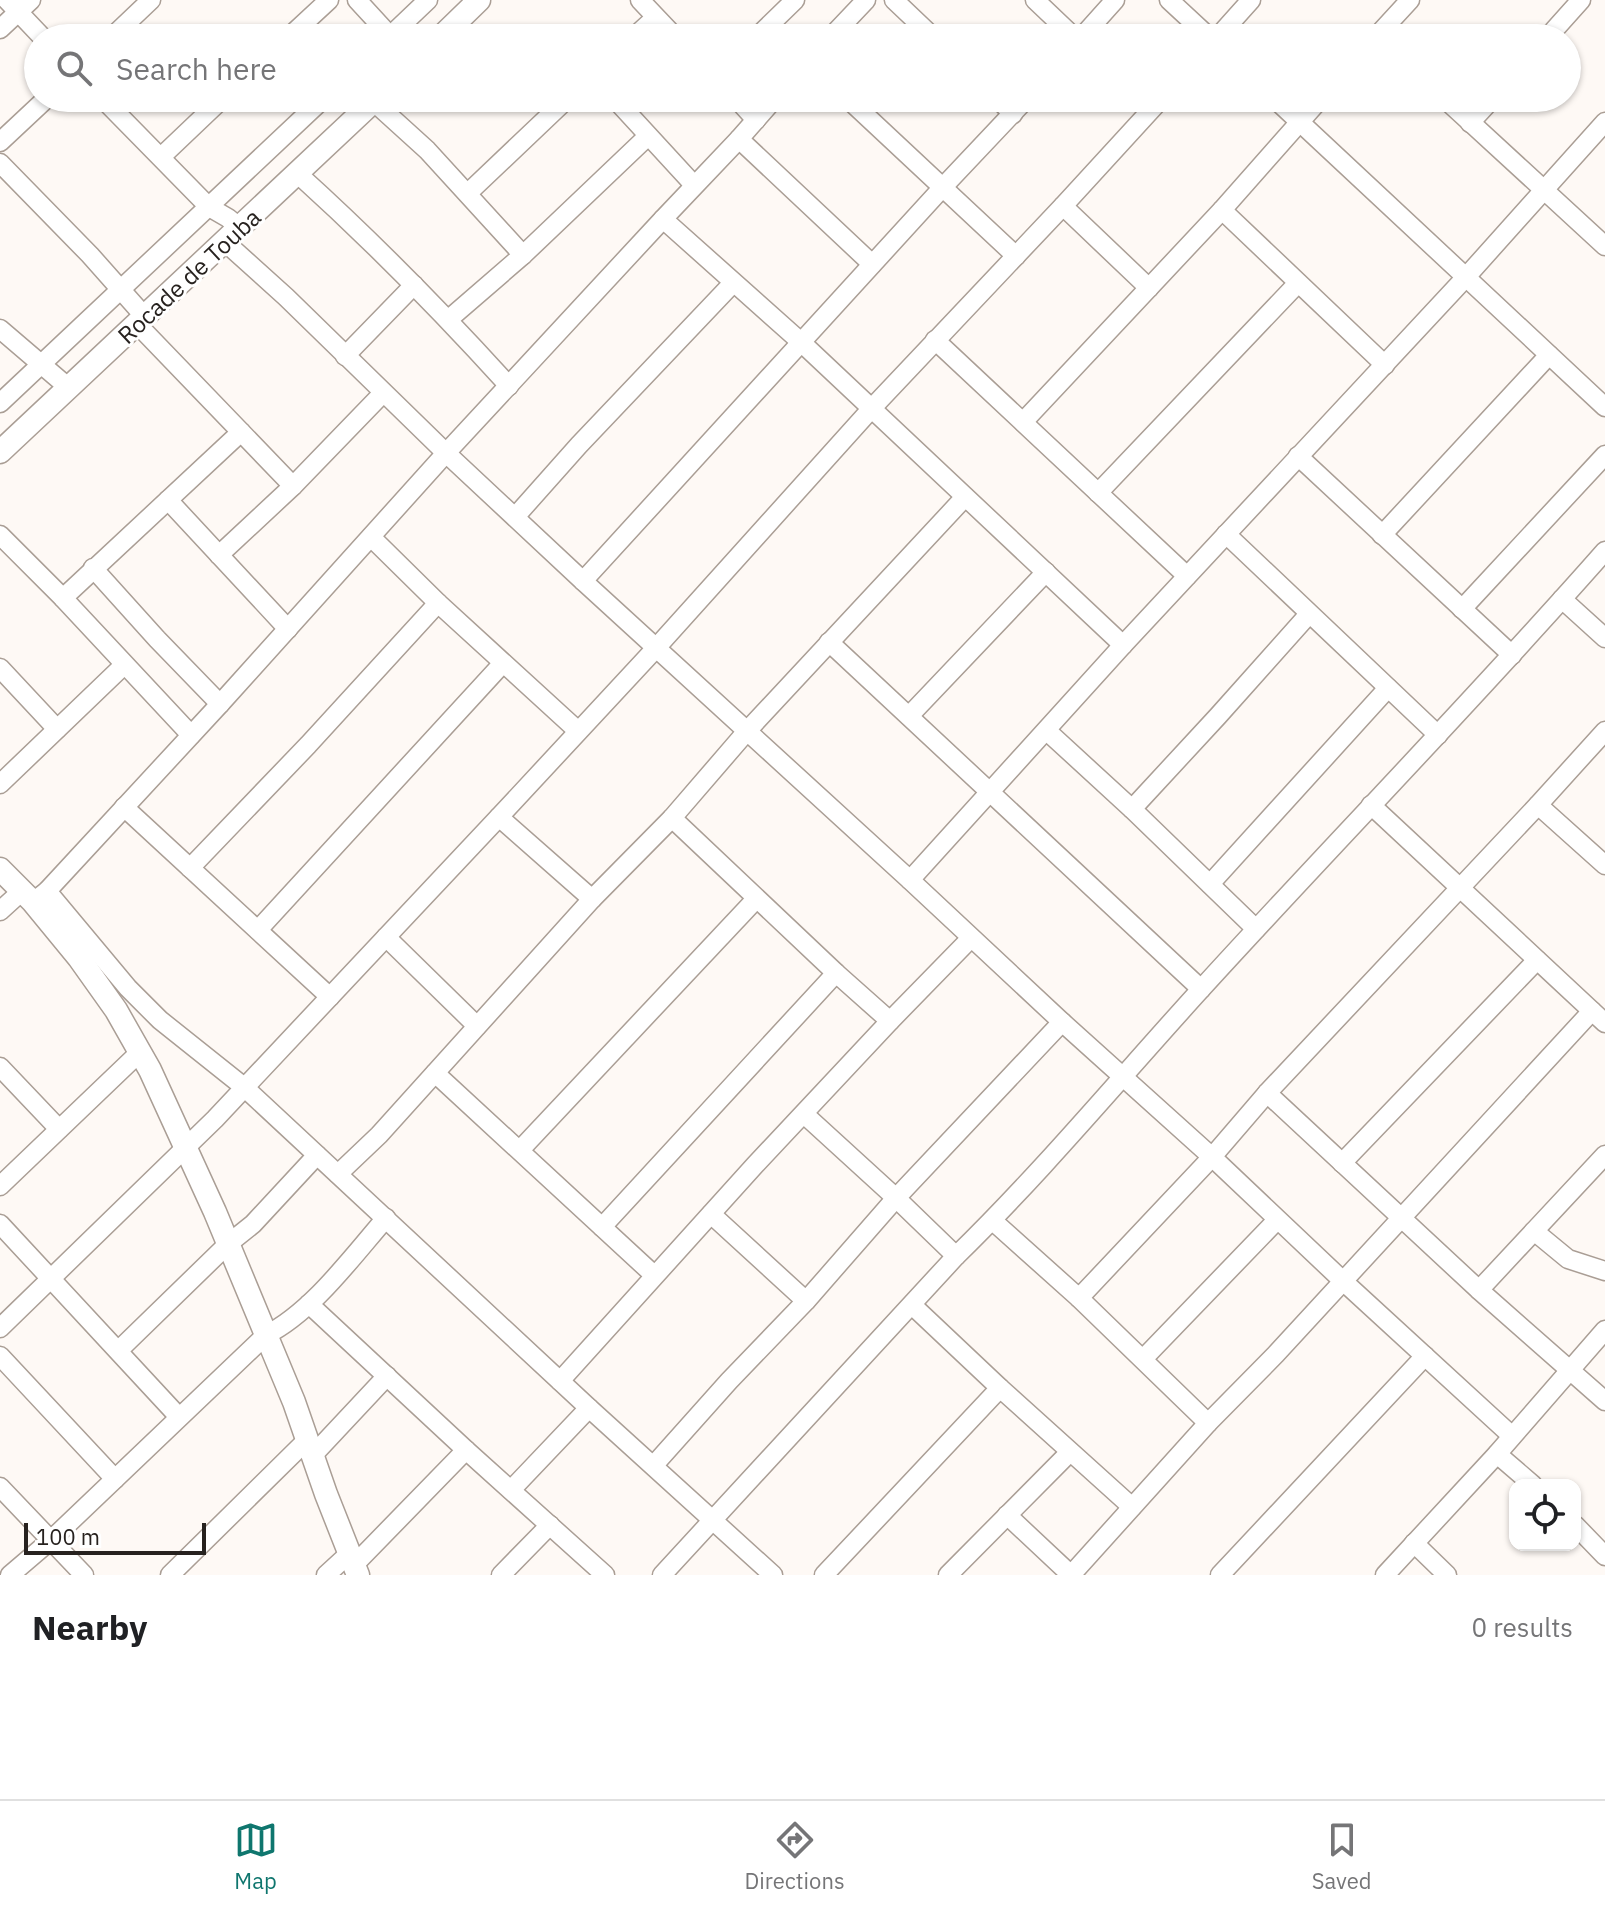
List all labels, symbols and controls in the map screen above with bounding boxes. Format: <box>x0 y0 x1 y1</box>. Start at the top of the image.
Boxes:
search box <box>24 24 1581 112</box>
icon: search <box>52 46 96 90</box>
text: Search here <box>116 49 277 88</box>
street label: Rocade de Touba <box>111 201 268 351</box>
map controls <box>1509 1479 1581 1551</box>
button: locate <box>1509 1479 1581 1551</box>
scale bar <box>24 1519 206 1555</box>
text: 100 m <box>36 1522 100 1551</box>
text: Nearby <box>32 1605 147 1649</box>
text: 0 results <box>1471 1610 1573 1644</box>
tab: Map <box>234 1818 278 1895</box>
tab: Directions <box>745 1818 845 1895</box>
tab: Saved <box>1312 1818 1371 1895</box>

